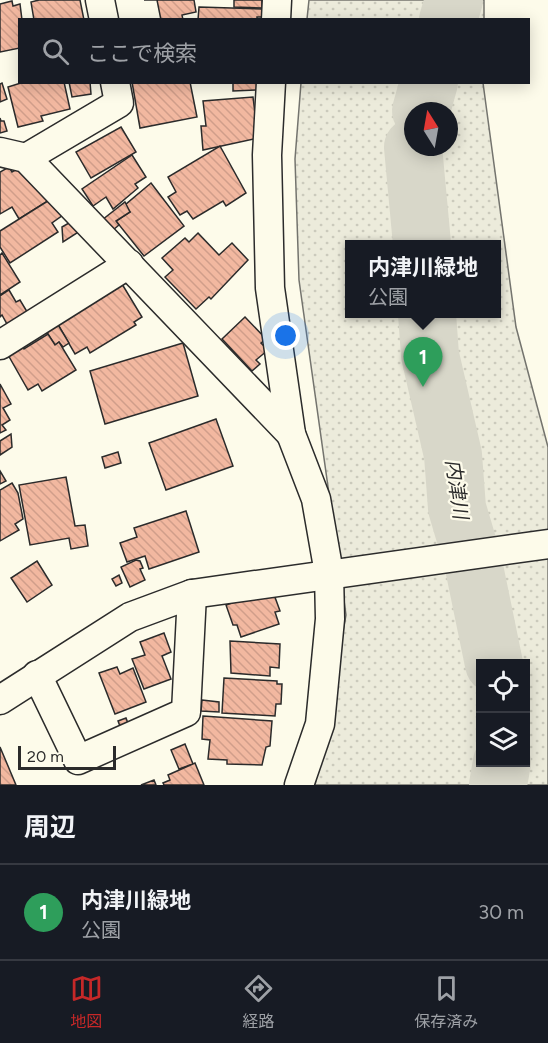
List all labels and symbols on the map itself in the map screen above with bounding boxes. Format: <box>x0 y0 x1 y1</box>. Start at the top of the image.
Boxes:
north arrow <box>404 102 458 156</box>
your location <box>271 321 300 350</box>
pin: 1 <box>404 338 442 387</box>
water label: 内津川 <box>441 458 473 522</box>
scale bar <box>18 743 116 770</box>

